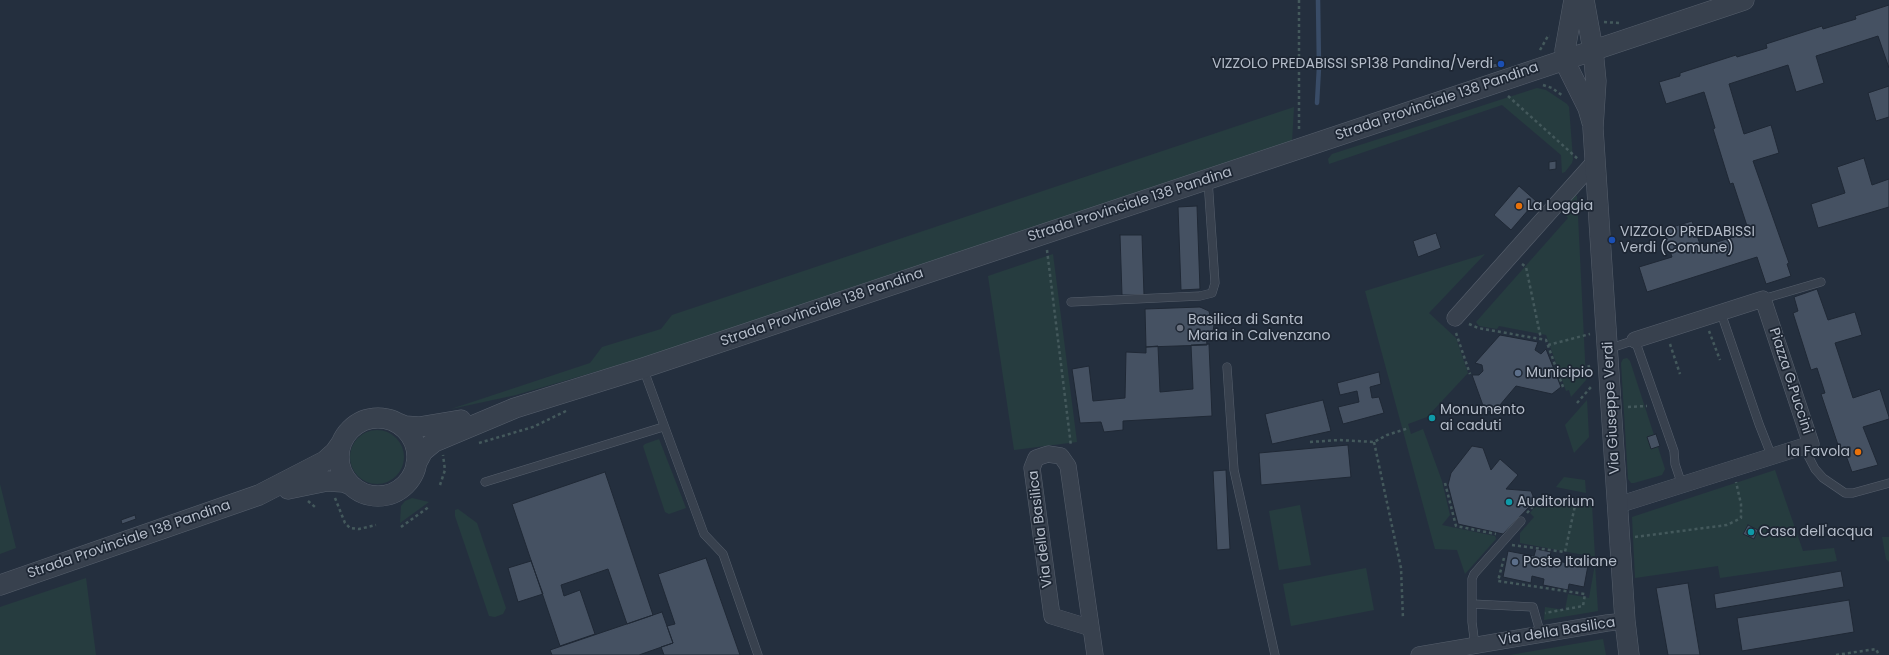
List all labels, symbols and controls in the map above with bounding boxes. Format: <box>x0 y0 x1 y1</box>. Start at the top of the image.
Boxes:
place label: VIZZOLO PREDABISSI SP138 Pandina/Verdi <box>1212 56 1493 72</box>
street label: Strada Provinciale 138 Pandina <box>1333 59 1541 145</box>
marker: VIZZOLO PREDABISSI SP138 Pandina/Verdi <box>1496 59 1506 69</box>
street label: Strada Provinciale 138 Pandina <box>1026 164 1234 246</box>
place label: La Loggia <box>1527 198 1593 214</box>
marker: La Loggia <box>1514 201 1524 211</box>
place label: VIZZOLO PREDABISSI Verdi (Comune) <box>1620 224 1755 256</box>
marker: VIZZOLO PREDABISSI Verdi (Comune) <box>1607 235 1617 245</box>
street label: Strada Provinciale 138 Pandina <box>718 265 926 351</box>
place label: Basilica di Santa Maria in Calvenzano <box>1188 312 1330 344</box>
marker: Basilica di Santa Maria in Calvenzano <box>1175 323 1185 333</box>
street label: Piazza G.Puccini <box>1765 326 1815 436</box>
street label: Via Giuseppe Verdi <box>1600 341 1624 475</box>
place label: Municipio <box>1526 365 1593 381</box>
marker: Municipio <box>1513 368 1523 378</box>
place label: Monumento ai caduti <box>1440 402 1525 434</box>
marker: Monumento ai caduti <box>1427 413 1437 423</box>
place label: la Favola <box>1787 444 1850 460</box>
marker: la Favola <box>1853 447 1863 457</box>
street label: Via della Basilica <box>1025 469 1057 589</box>
place label: Auditorium <box>1517 494 1594 510</box>
street label: Strada Provinciale 138 Pandina <box>25 497 233 583</box>
marker: Auditorium <box>1504 497 1514 507</box>
place label: Casa dell'acqua <box>1759 524 1873 540</box>
marker: Casa dell'acqua <box>1746 527 1756 537</box>
place label: Poste Italiane <box>1523 554 1617 570</box>
marker: Poste Italiane <box>1510 557 1520 567</box>
street label: Via della Basilica <box>1497 614 1617 650</box>

